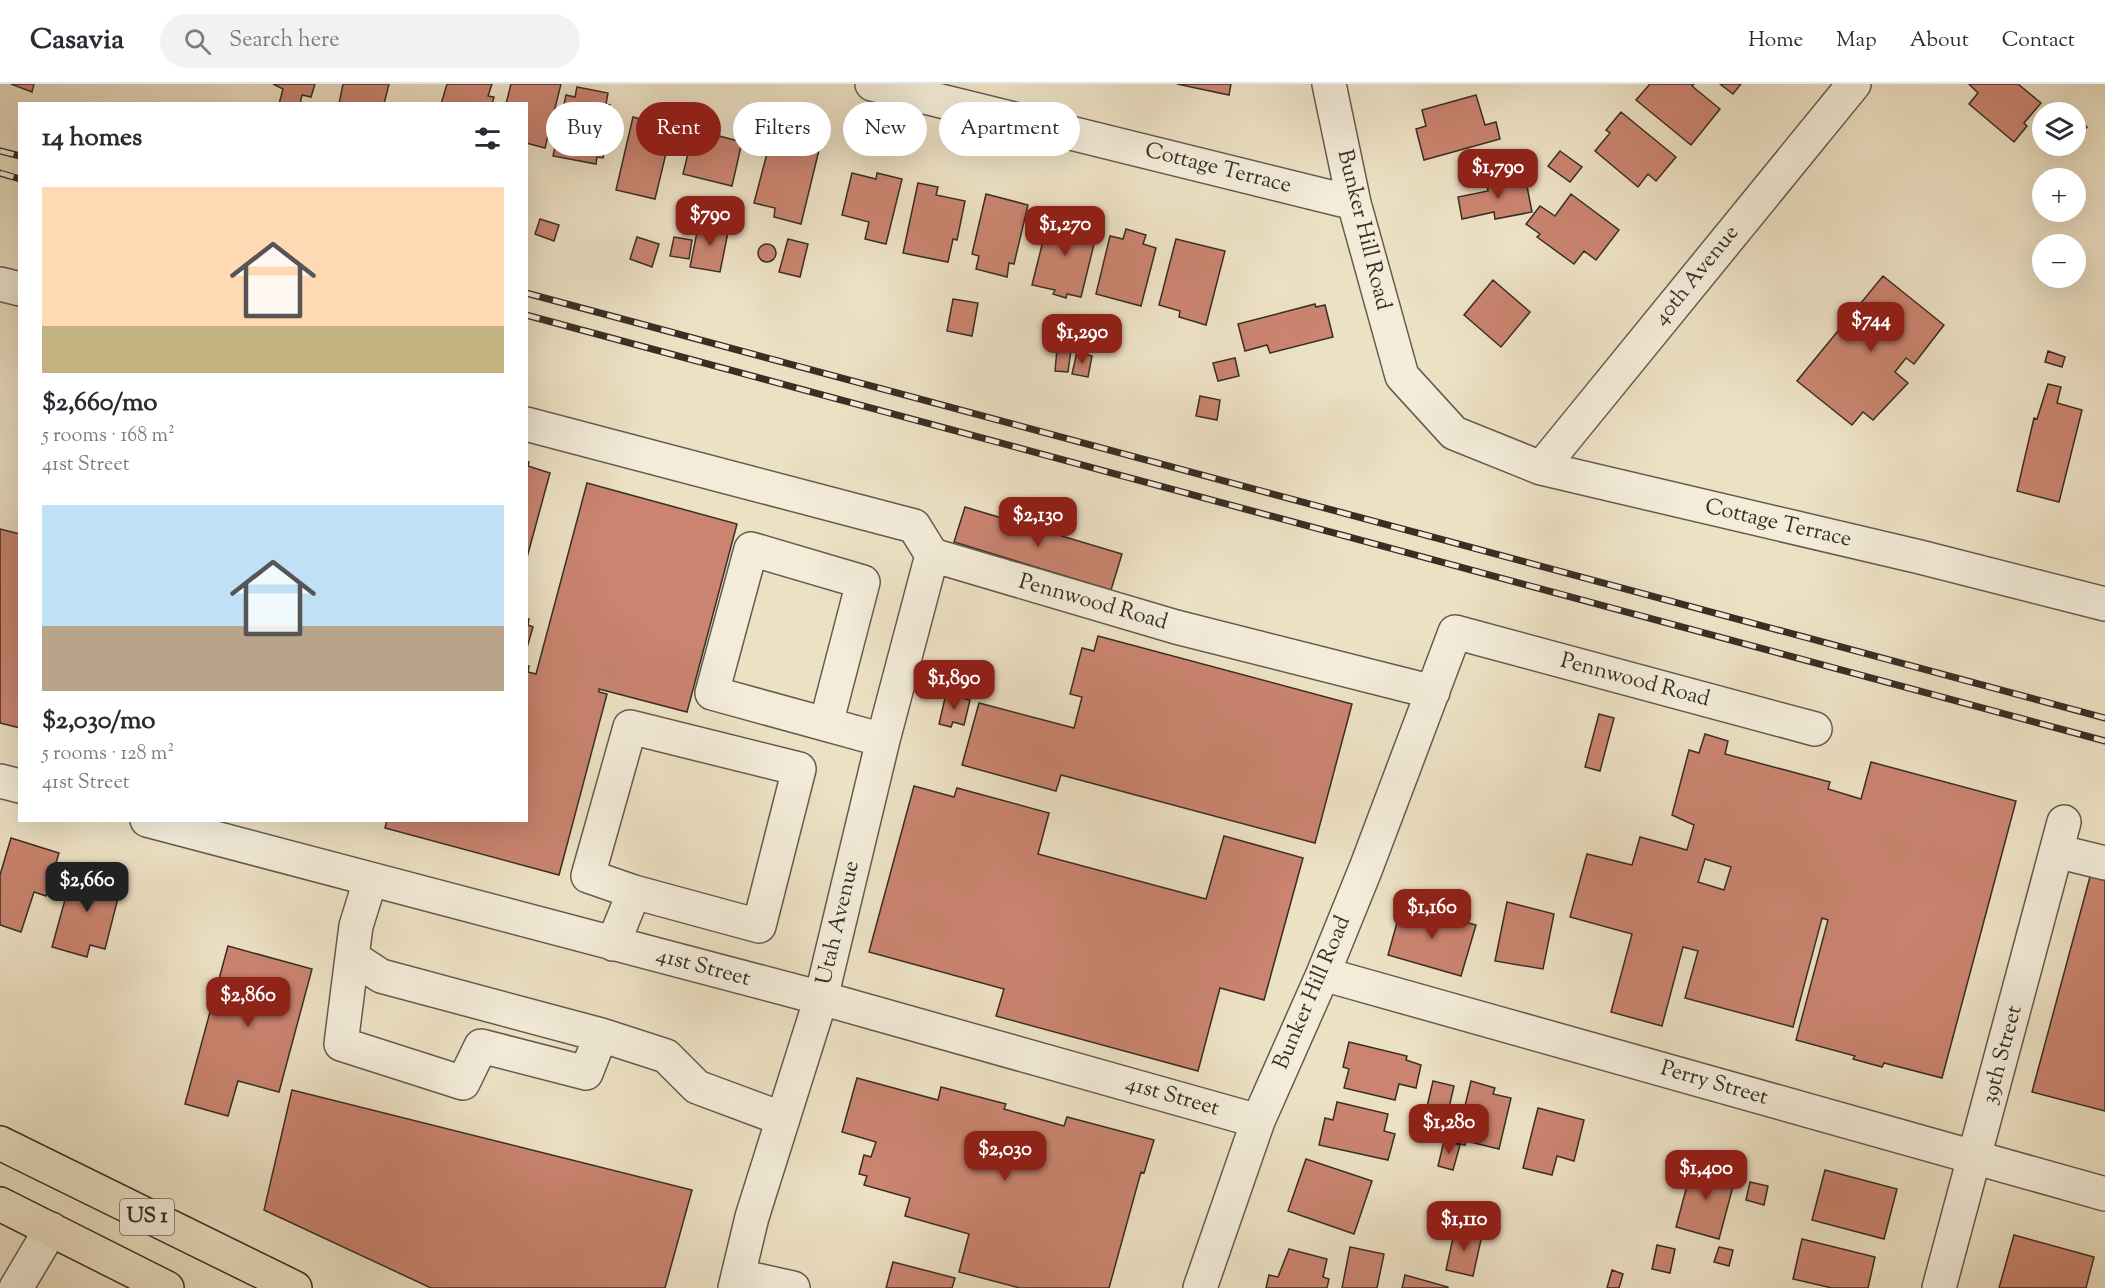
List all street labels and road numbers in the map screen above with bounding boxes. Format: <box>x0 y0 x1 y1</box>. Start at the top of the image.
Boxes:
street label: Cottage Terrace <box>1141 135 1295 203</box>
street label: Bunker Hill Road <box>1328 146 1398 314</box>
street label: 40th Avenue <box>1646 219 1748 333</box>
street label: Cottage Terrace <box>1701 492 1855 556</box>
street label: Pennwood Road <box>1015 566 1171 640</box>
street label: Pennwood Road <box>1557 646 1713 716</box>
street label: Utah Avenue <box>809 858 869 988</box>
street label: Bunker Hill Road <box>1266 911 1360 1075</box>
street label: 41st Street <box>652 940 754 996</box>
street label: 39th Street <box>1974 1002 2032 1108</box>
street label: Perry Street <box>1656 1053 1772 1115</box>
street label: 41st Street <box>1121 1068 1223 1126</box>
road number: US 1 <box>120 1199 174 1235</box>

